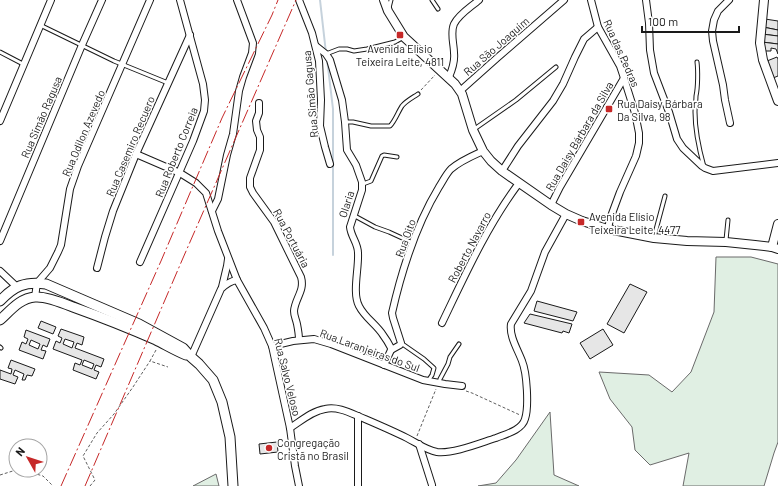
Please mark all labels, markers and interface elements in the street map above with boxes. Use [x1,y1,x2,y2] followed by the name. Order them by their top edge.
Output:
[642,8,739,34] scale bar
[461,14,531,78] street label: Rua São Joaquim
[648,14,678,28] text: 100 m
[601,17,643,89] street label: Rua das Pedras
[395,30,405,40] marker: Avenida Elísio Teixeira Leite, 4811
[356,42,444,68] place label: Avenida Elísio Teixeira Leite, 4811
[300,50,320,138] street label: Rua Simão Gagusa
[18,74,64,160] street label: Rua Simão Ragusa
[542,79,616,193] street label: Rua Daisy Bárbara da Silva
[59,88,107,178] street label: Rua Odilon Azevedo
[103,94,157,198] street label: Rua Casemiro Recuero
[617,97,703,123] place label: Rua Daisy Bárbara Da Silva, 98
[604,104,614,114] marker: Rua Daisy Bárbara Da Silva, 98
[152,105,200,199] street label: Rua Roberto Correia
[336,189,356,219] street label: Olaria
[271,206,313,270] street label: Rua Portuária
[445,209,493,285] street label: Roberto Navarro
[589,210,680,236] place label: Avenida Elísio Teixeira Leite, 4477
[392,217,418,259] street label: Rua Oito
[576,217,586,227] marker: Avenida Elísio Teixeira Leite, 4477
[318,326,422,374] street label: Rua Laranjeiras do Sul
[272,337,304,417] street label: Rua Salvo Veloso
[277,436,349,462] place label: Congregação Cristã no Brasil
[8,438,48,478] north arrow
[264,443,274,453] marker: Congregação Cristã no Brasil
[12,444,27,458] text: N

